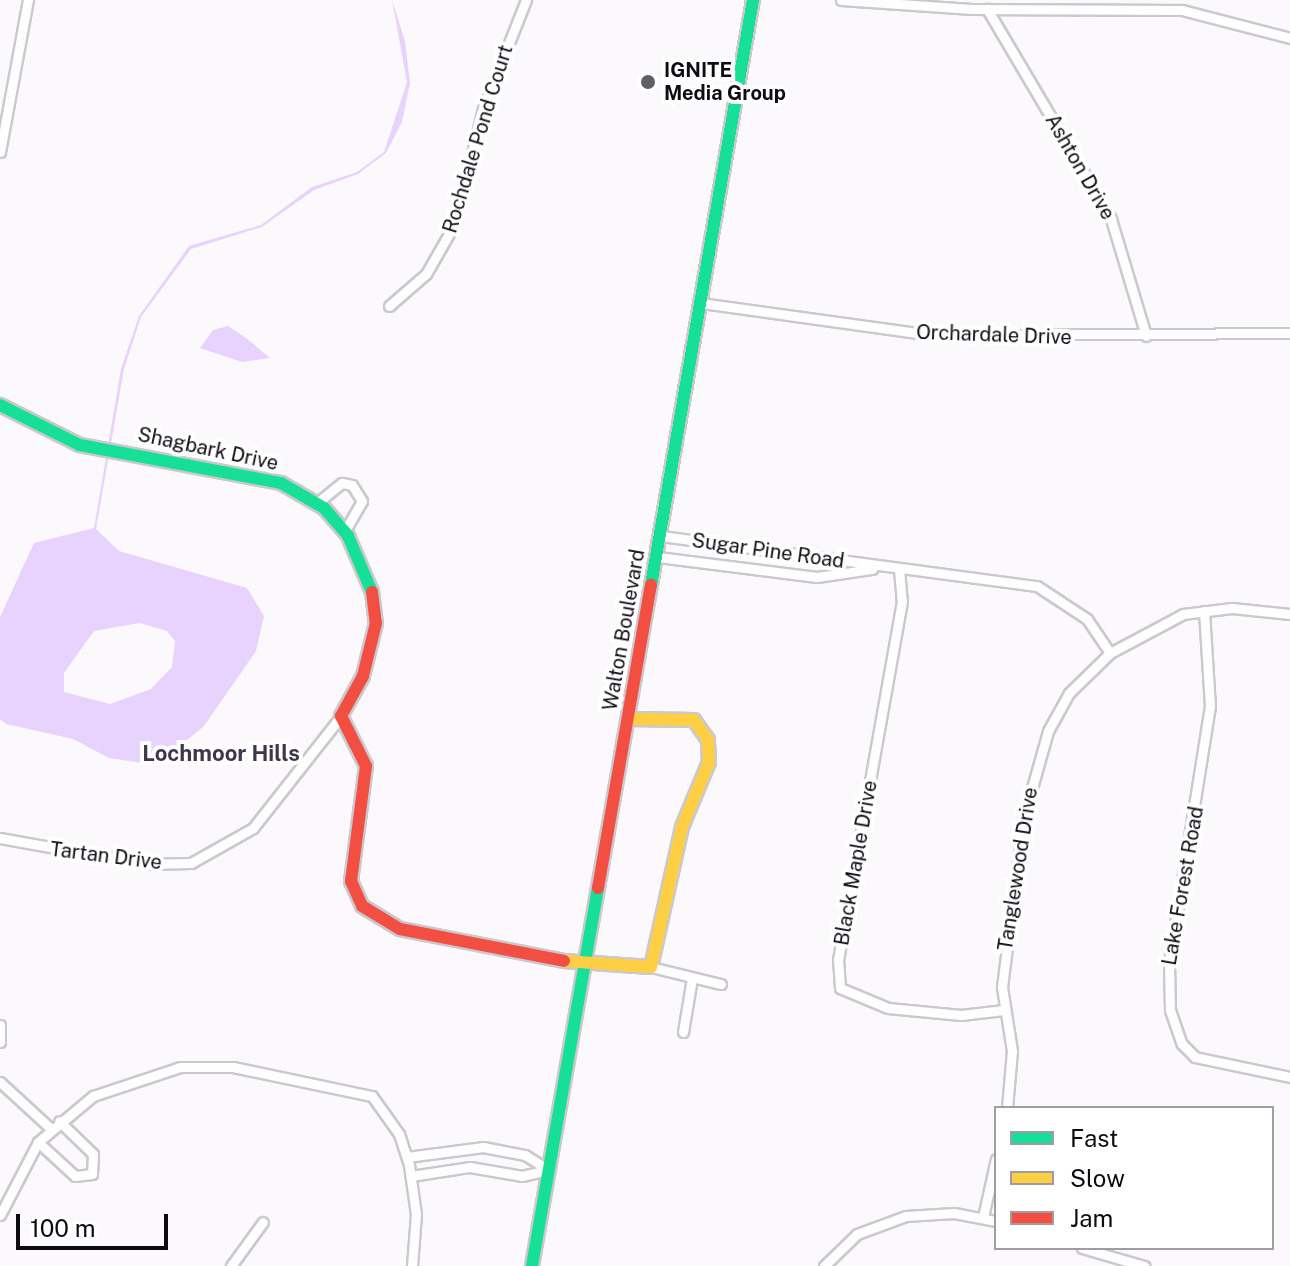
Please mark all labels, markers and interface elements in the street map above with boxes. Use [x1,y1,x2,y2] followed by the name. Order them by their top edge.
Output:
[438,42,518,236] street label: Rochdale Pond Court
[664,58,786,105] place label: IGNITE Media Group
[639,73,657,91] marker: IGNITE Media Group
[1040,110,1120,224] street label: Ashton Drive
[916,320,1072,350] street label: Orchardale Drive
[136,422,280,476] street label: Shagbark Drive
[690,528,846,574] street label: Sugar Pine Road
[598,547,650,713] street label: Walton Boulevard
[142,741,300,767] district label: Lochmoor Hills
[830,778,882,948] street label: Black Maple Drive
[993,786,1043,952] street label: Tanglewood Drive
[1157,805,1209,967] street label: Lake Forest Road
[49,837,163,875] street label: Tartan Drive
[994,1106,1274,1250] legend
[1070,1124,1118,1152] text: Fast
[1070,1164,1125,1192] text: Slow
[20,1198,172,1248] scale bar
[1070,1204,1113,1232] text: Jam
[30,1214,96,1242] text: 100 m

